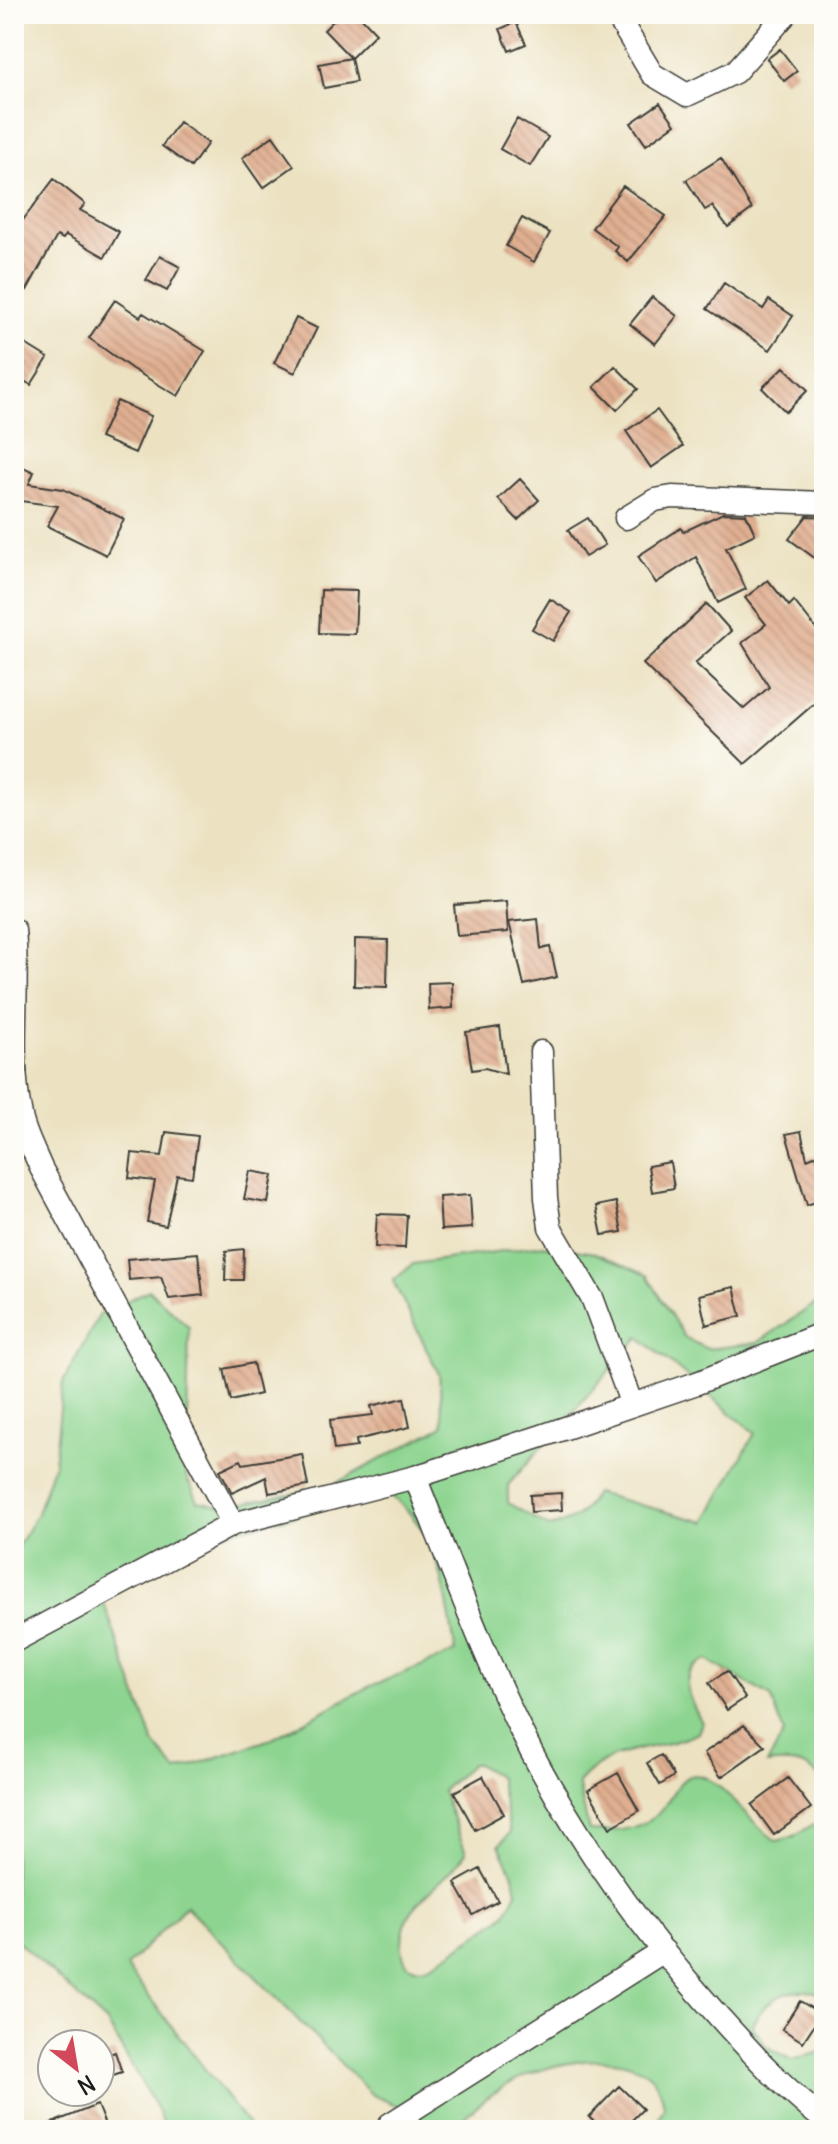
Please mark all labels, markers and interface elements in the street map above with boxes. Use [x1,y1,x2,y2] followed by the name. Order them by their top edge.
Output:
[36,2028,116,2108] north arrow
[73,2069,100,2101] text: N

